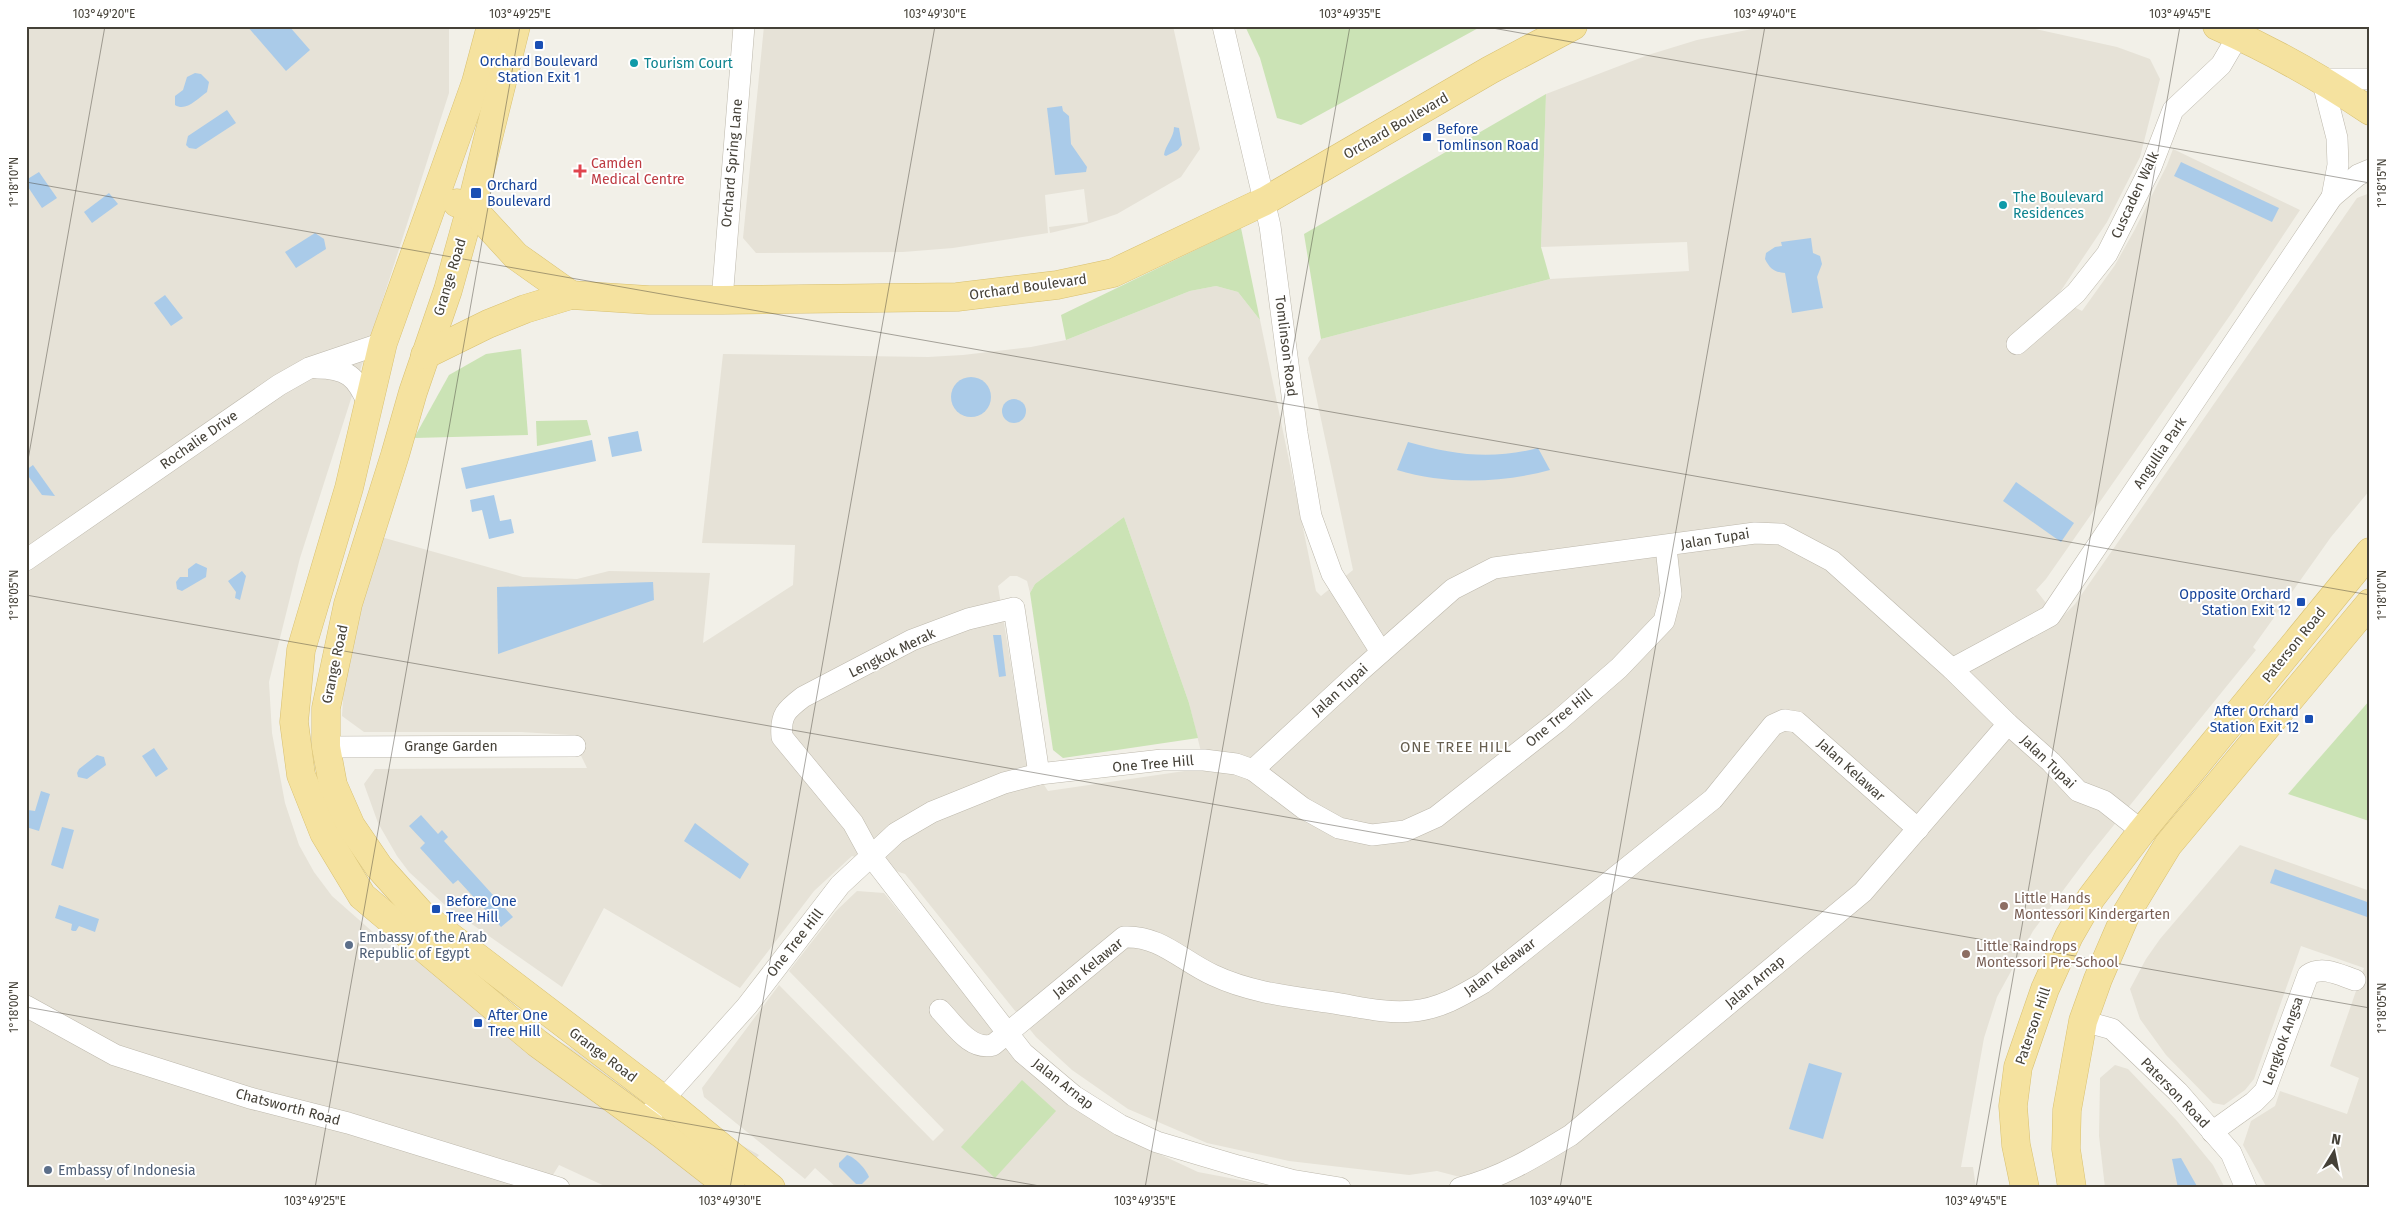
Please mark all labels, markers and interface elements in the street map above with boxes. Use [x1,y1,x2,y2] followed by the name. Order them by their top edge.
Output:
[73,7,135,21] text: 103°49'20"E
[489,7,551,21] text: 103°49'25"E
[904,7,966,21] text: 103°49'30"E
[1319,7,1381,21] text: 103°49'35"E
[1734,7,1796,21] text: 103°49'40"E
[2149,7,2211,21] text: 103°49'45"E
[533,39,545,51] marker: Orchard Boulevard Station Exit 1
[480,53,598,86] place label: Orchard Boulevard Station Exit 1
[644,55,734,72] place label: Tourism Court
[628,57,640,69] marker: Tourism Court
[1341,89,1451,163] street label: Orchard Boulevard
[718,98,746,228] street label: Orchard Spring Lane
[1437,121,1539,154] place label: Before Tomlinson Road
[1421,131,1433,143] marker: Before Tomlinson Road
[2107,148,2163,241] street label: Cuscaden Walk
[591,155,685,188] place label: Camden Medical Centre
[7,157,21,207] text: 1°18'10"N
[2375,158,2389,208] text: 1°18'15"N
[573,164,587,178] marker: Camden Medical Centre
[487,177,551,210] place label: Orchard Boulevard
[469,186,483,200] marker: Orchard Boulevard
[2013,189,2104,222] place label: The Boulevard Residences
[1997,199,2009,211] marker: The Boulevard Residences
[430,236,470,318] street label: Grange Road
[968,270,1088,304] street label: Orchard Boulevard
[1271,294,1301,398] street label: Tomlinson Road
[157,407,241,473] street label: Rochalie Drive
[2130,413,2191,492] street label: Angullia Park
[1679,525,1751,553] street label: Jalan Tupai
[7,570,21,620] text: 1°18'05"N
[2375,570,2389,620] text: 1°18'10"N
[2179,586,2291,619] place label: Opposite Orchard Station Exit 12
[2295,596,2307,608] marker: Opposite Orchard Station Exit 12
[2259,604,2329,686] street label: Paterson Road
[318,623,352,705] street label: Grange Road
[846,624,939,681] street label: Lengkok Merak
[1308,660,1372,720] street label: Jalan Tupai
[1522,685,1596,751] street label: One Tree Hill
[2210,703,2299,736] place label: After Orchard Station Exit 12
[2303,713,2315,725] marker: After Orchard Station Exit 12
[2017,732,2079,792] street label: Jalan Tupai
[1814,735,1889,805] street label: Jalan Kelawar
[404,738,498,755] street label: Grange Garden
[1400,738,1512,756] district label: ONE TREE HILL
[1112,752,1194,776] street label: One Tree Hill
[2014,890,2170,923] place label: Little Hands Montessori Kindergarten
[446,893,517,926] place label: Before One Tree Hill
[1998,900,2010,912] marker: Little Hands Montessori Kindergarten
[430,903,442,915] marker: Before One Tree Hill
[763,906,827,980] street label: One Tree Hill
[359,929,487,962] place label: Embassy of the Arab Republic of Egypt
[1049,934,1127,1001] street label: Jalan Kelawar
[1461,934,1540,1000] street label: Jalan Kelawar
[1976,938,2118,971] place label: Little Raindrops Montessori Pre-School
[343,939,355,951] marker: Embassy of the Arab Republic of Egypt
[1960,948,1972,960] marker: Little Raindrops Montessori Pre-School
[1722,952,1788,1012] street label: Jalan Arnap
[7,981,21,1033] text: 1°18'00"N
[2375,983,2389,1033] text: 1°18'05"N
[2012,985,2054,1067] street label: Paterson Hill
[2259,994,2307,1088] street label: Lengkok Angsa
[488,1007,548,1040] place label: After One Tree Hill
[472,1017,484,1029] marker: After One Tree Hill
[566,1024,640,1086] street label: Grange Road
[2137,1054,2213,1132] street label: Paterson Road
[1029,1055,1097,1113] street label: Jalan Arnap
[234,1085,342,1129] street label: Chatsworth Road
[2308,1126,2358,1176] north arrow
[2330,1131,2342,1149] text: N
[58,1162,196,1179] place label: Embassy of Indonesia
[42,1164,54,1176] marker: Embassy of Indonesia
[284,1194,346,1208] text: 103°49'25"E
[699,1194,761,1208] text: 103°49'30"E
[1114,1194,1176,1208] text: 103°49'35"E
[1530,1194,1592,1208] text: 103°49'40"E
[1945,1194,2007,1208] text: 103°49'45"E

